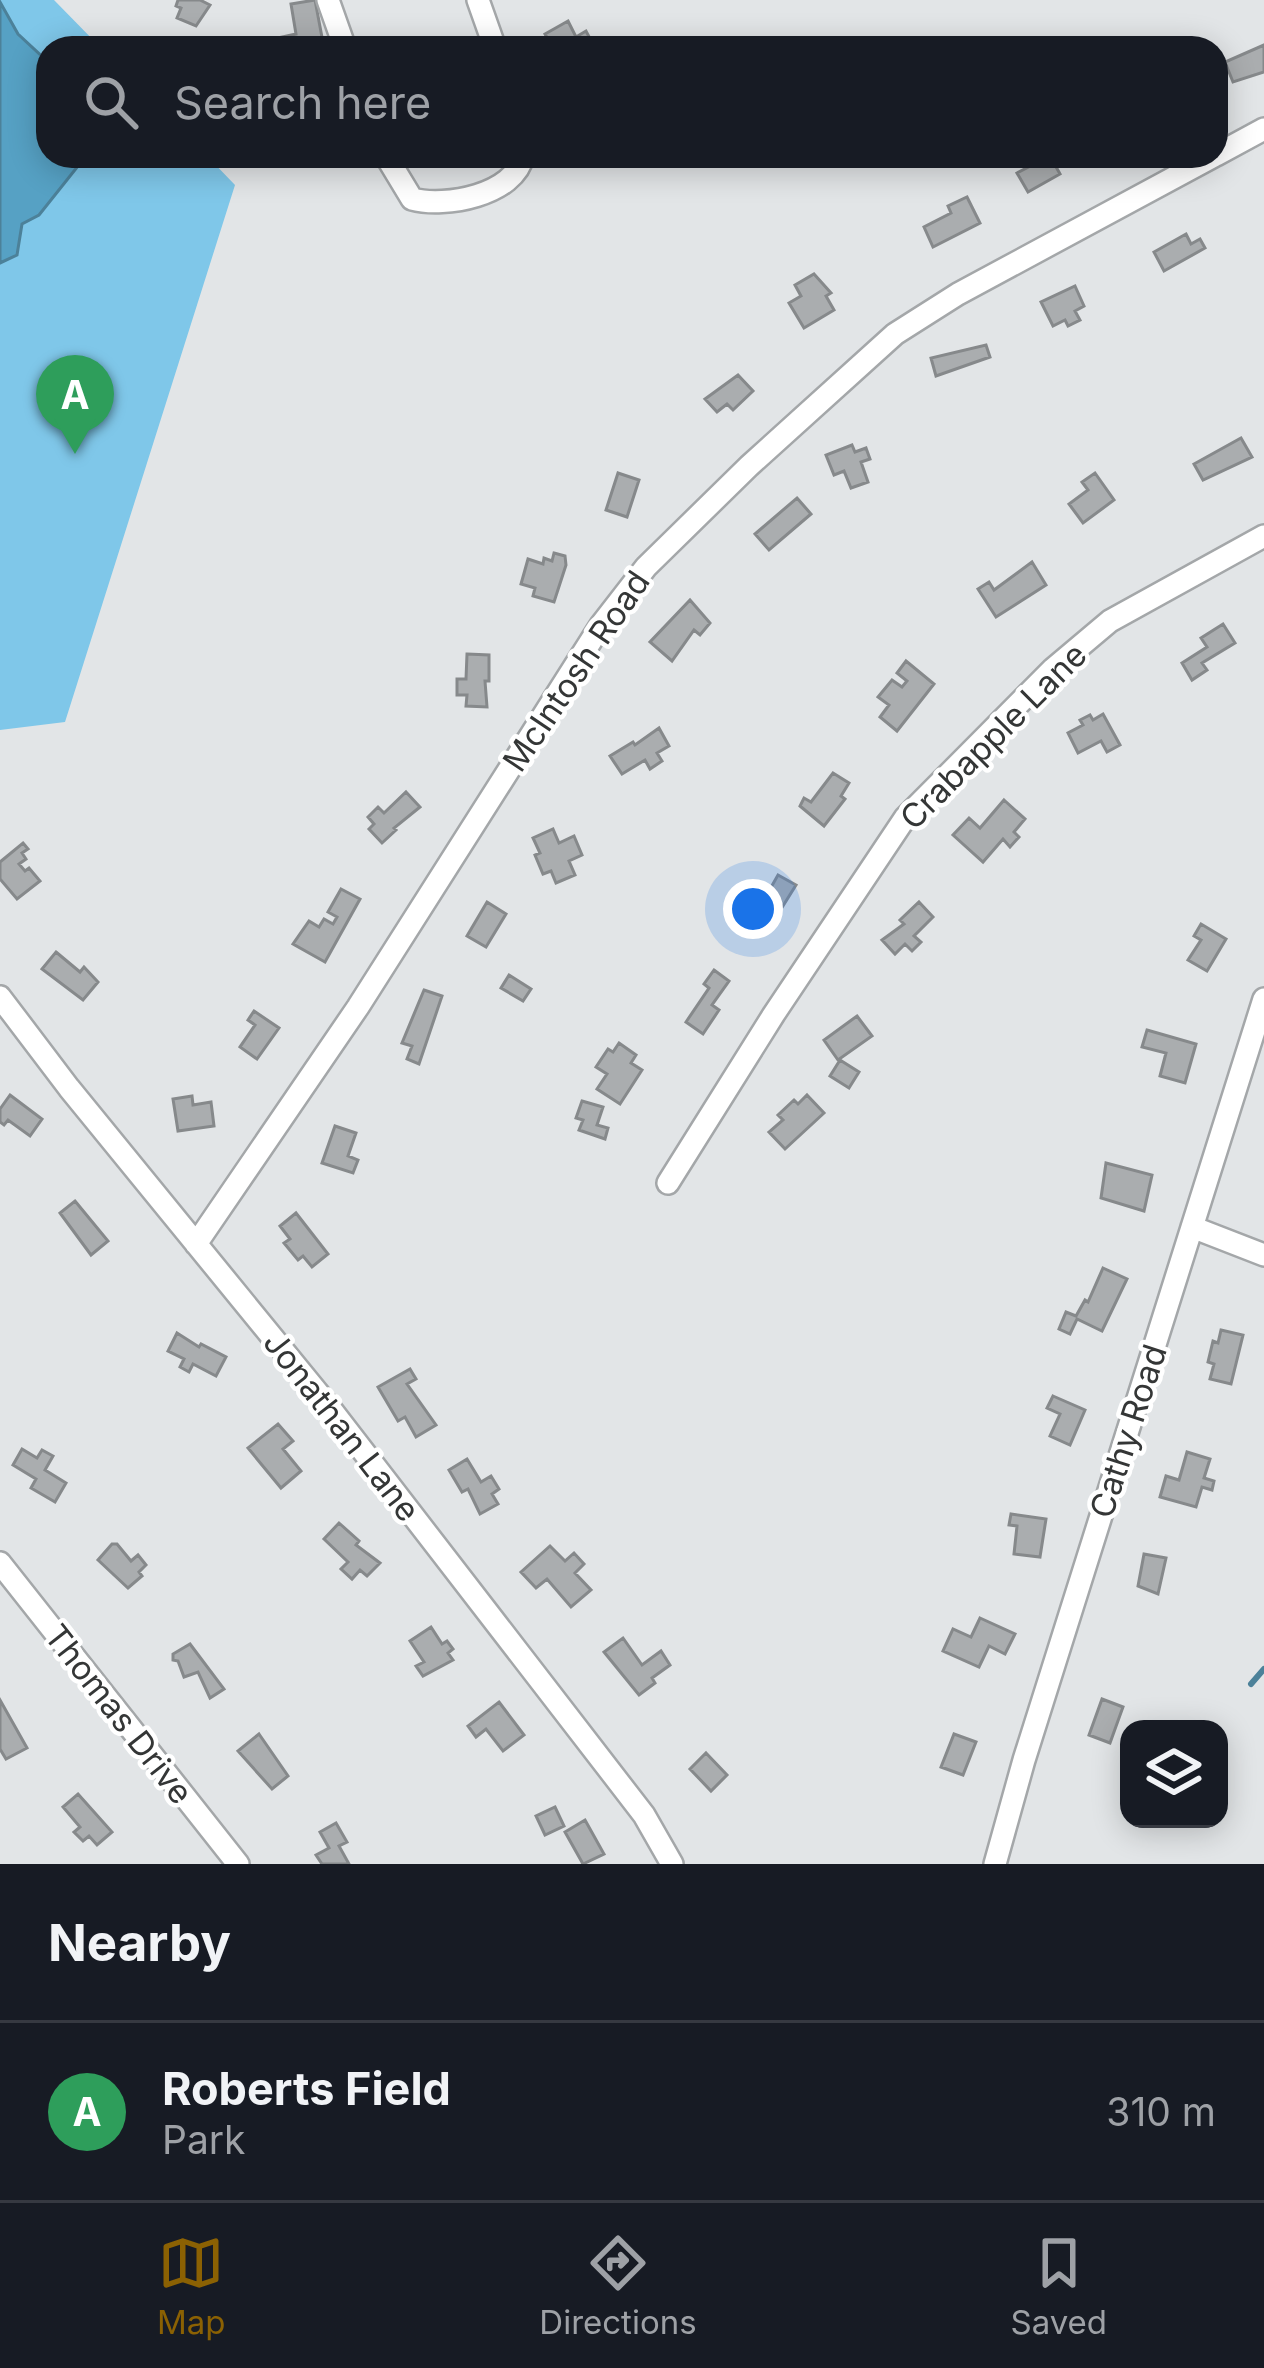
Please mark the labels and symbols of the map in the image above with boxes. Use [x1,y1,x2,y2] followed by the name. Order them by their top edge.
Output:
[36,355,114,454] pin: A
[494,563,658,779] street label: McIntosh Road
[892,635,1094,837] street label: Crabapple Lane
[723,879,783,939] your location
[255,1323,429,1529] street label: Jonathan Lane
[1081,1339,1175,1523] street label: Cathy Road
[37,1616,201,1812] street label: Thomas Drive

